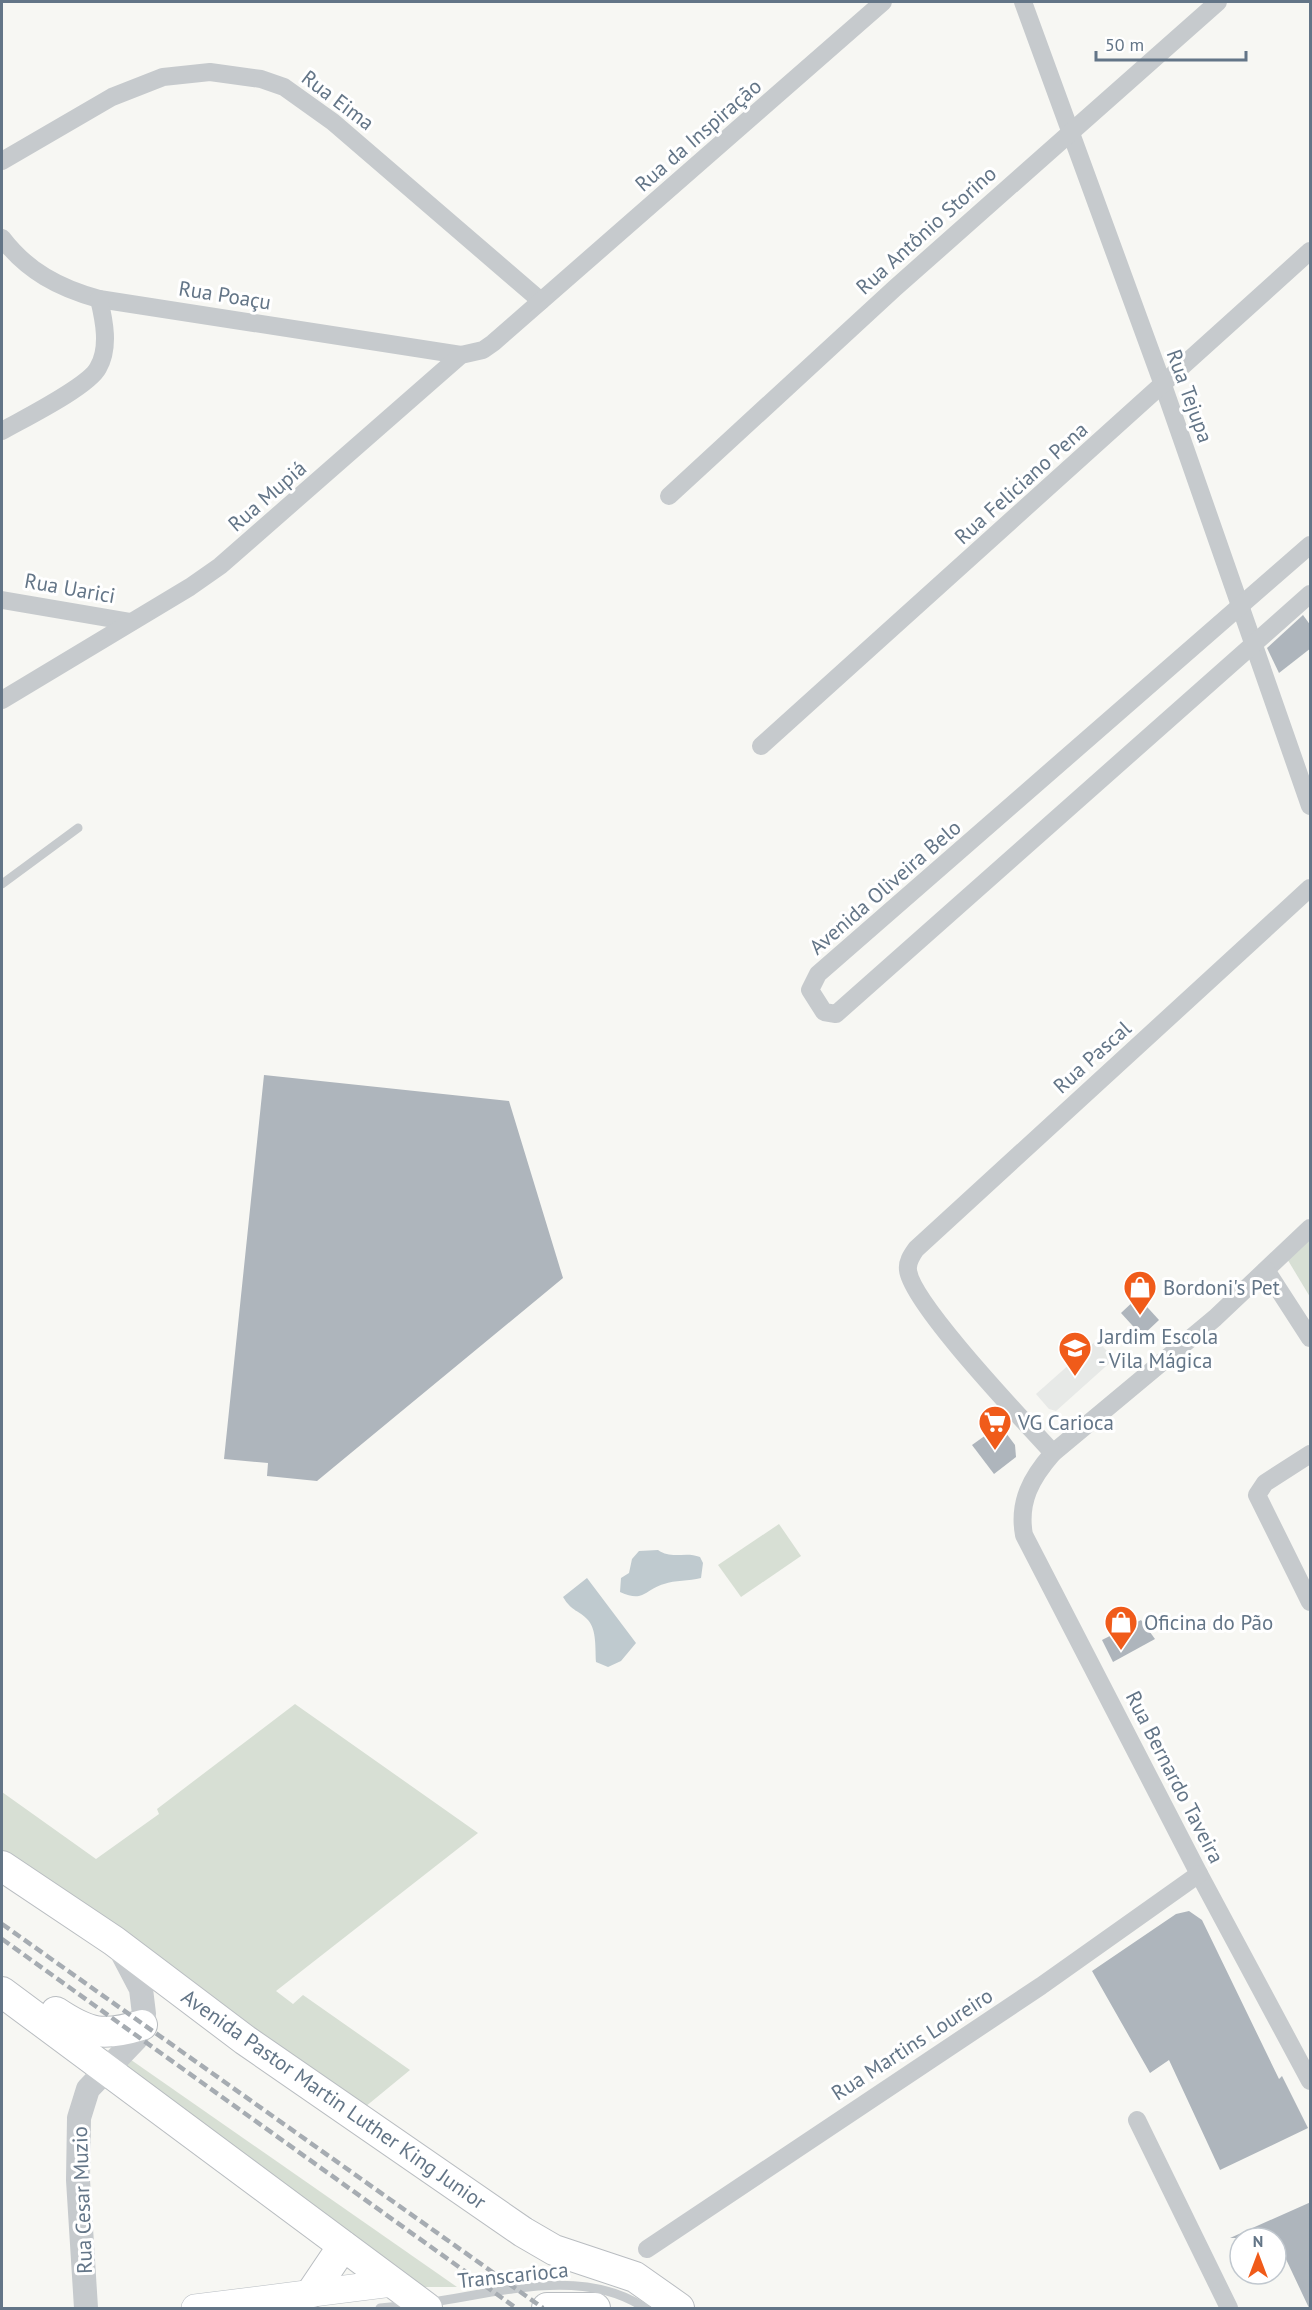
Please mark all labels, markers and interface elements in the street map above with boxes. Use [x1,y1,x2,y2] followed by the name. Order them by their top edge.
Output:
[1096,24,1246,62] scale bar
[1105,33,1144,56] text: 50 m
[296,64,380,136] street label: Rua Eima
[629,73,767,197] street label: Rua da Inspiração
[850,160,1002,300] street label: Rua Antônio Storino
[177,274,273,316] street label: Rua Poaçu
[1161,346,1219,446] street label: Rua Tejupa
[949,416,1093,550] street label: Rua Feliciano Pena
[222,455,312,537] street label: Rua Mupiá
[23,567,117,609] street label: Rua Uarici
[804,814,966,960] street label: Avenida Oliveira Belo
[1047,1015,1137,1099] street label: Rua Pascal
[1122,1269,1158,1316] shop icon: Bordoni's Pet
[1163,1274,1280,1301] place label: Bordoni's Pet
[1097,1323,1218,1374] place label: Jardim Escola - Vila Mágica
[1057,1330,1093,1377] school or university icon: Jardim Escola - Vila Mágica
[977,1404,1013,1451] supermarket icon: VG Carioca
[1017,1409,1114,1436] place label: VG Carioca
[1103,1604,1139,1651] shop icon: Oficina do Pão
[1144,1609,1273,1636] place label: Oficina do Pão
[1120,1686,1230,1868] street label: Rua Bernardo Taveira
[826,1982,998,2106] street label: Rua Martins Loureiro
[176,1983,492,2215] street label: Avenida Pastor Martin Luther King Junior
[66,2126,98,2274] street label: Rua Cesar Muzio
[1228,2226,1288,2286] north arrow
[1253,2231,1263,2251] text: N
[456,2256,570,2294] street label: Transcarioca

